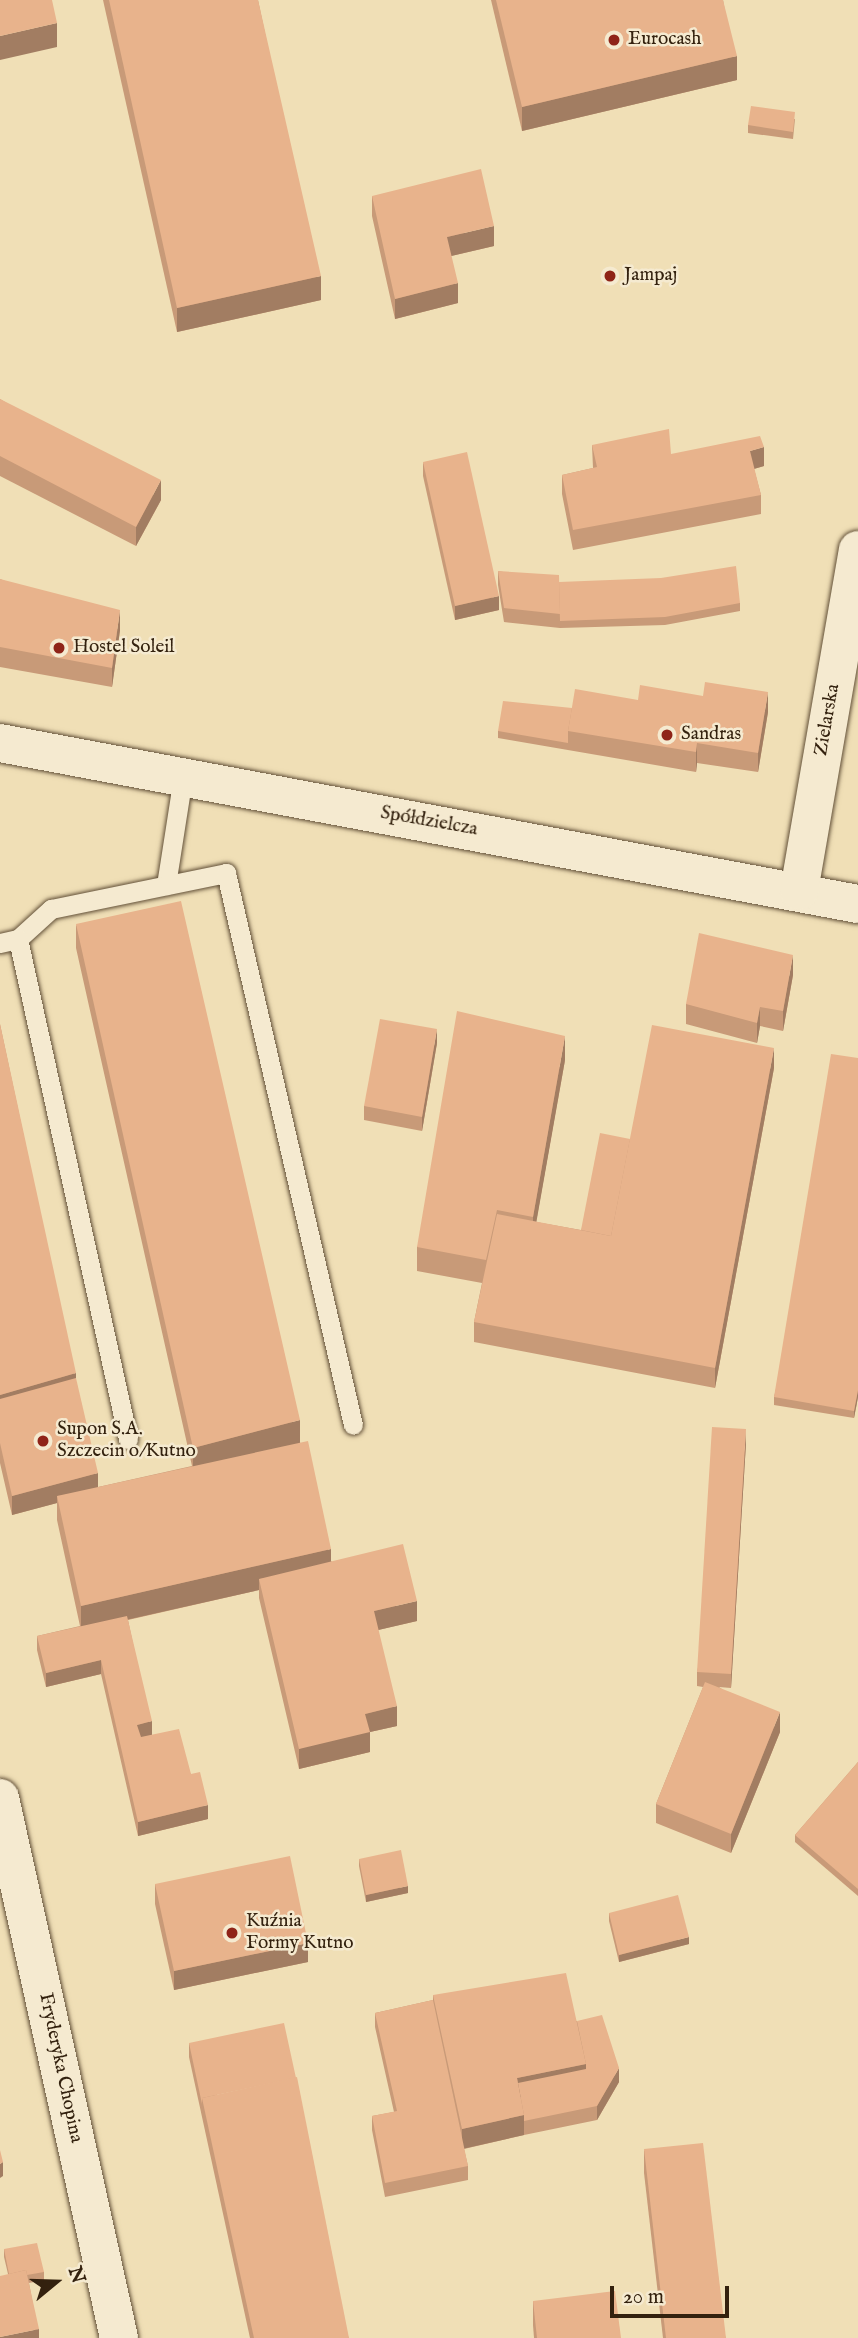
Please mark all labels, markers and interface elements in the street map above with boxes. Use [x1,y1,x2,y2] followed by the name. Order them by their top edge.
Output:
[628,29,701,51] place label: Eurocash
[606,32,622,48] marker: Eurocash
[624,265,677,287] place label: Jampaj
[602,268,618,284] marker: Jampaj
[73,637,175,659] place label: Hostel Soleil
[51,640,67,656] marker: Hostel Soleil
[810,682,846,758] street label: Zielarska
[681,724,741,746] place label: Sandras
[659,727,675,743] marker: Sandras
[379,802,479,842] street label: Spółdzielcza
[57,1419,196,1463] place label: Supon S.A. Szczecin o/Kutno
[35,1433,51,1449] marker: Supon S.A. Szczecin o/Kutno
[246,1911,353,1955] place label: Kuźnia Formy Kutno
[224,1925,240,1941] marker: Kuźnia Formy Kutno
[33,1991,87,2145] street label: Fryderyka Chopina
[21,2247,91,2317] north arrow
[62,2263,90,2287] text: N
[613,2272,732,2316] scale bar
[623,2284,664,2311] text: 20 m

